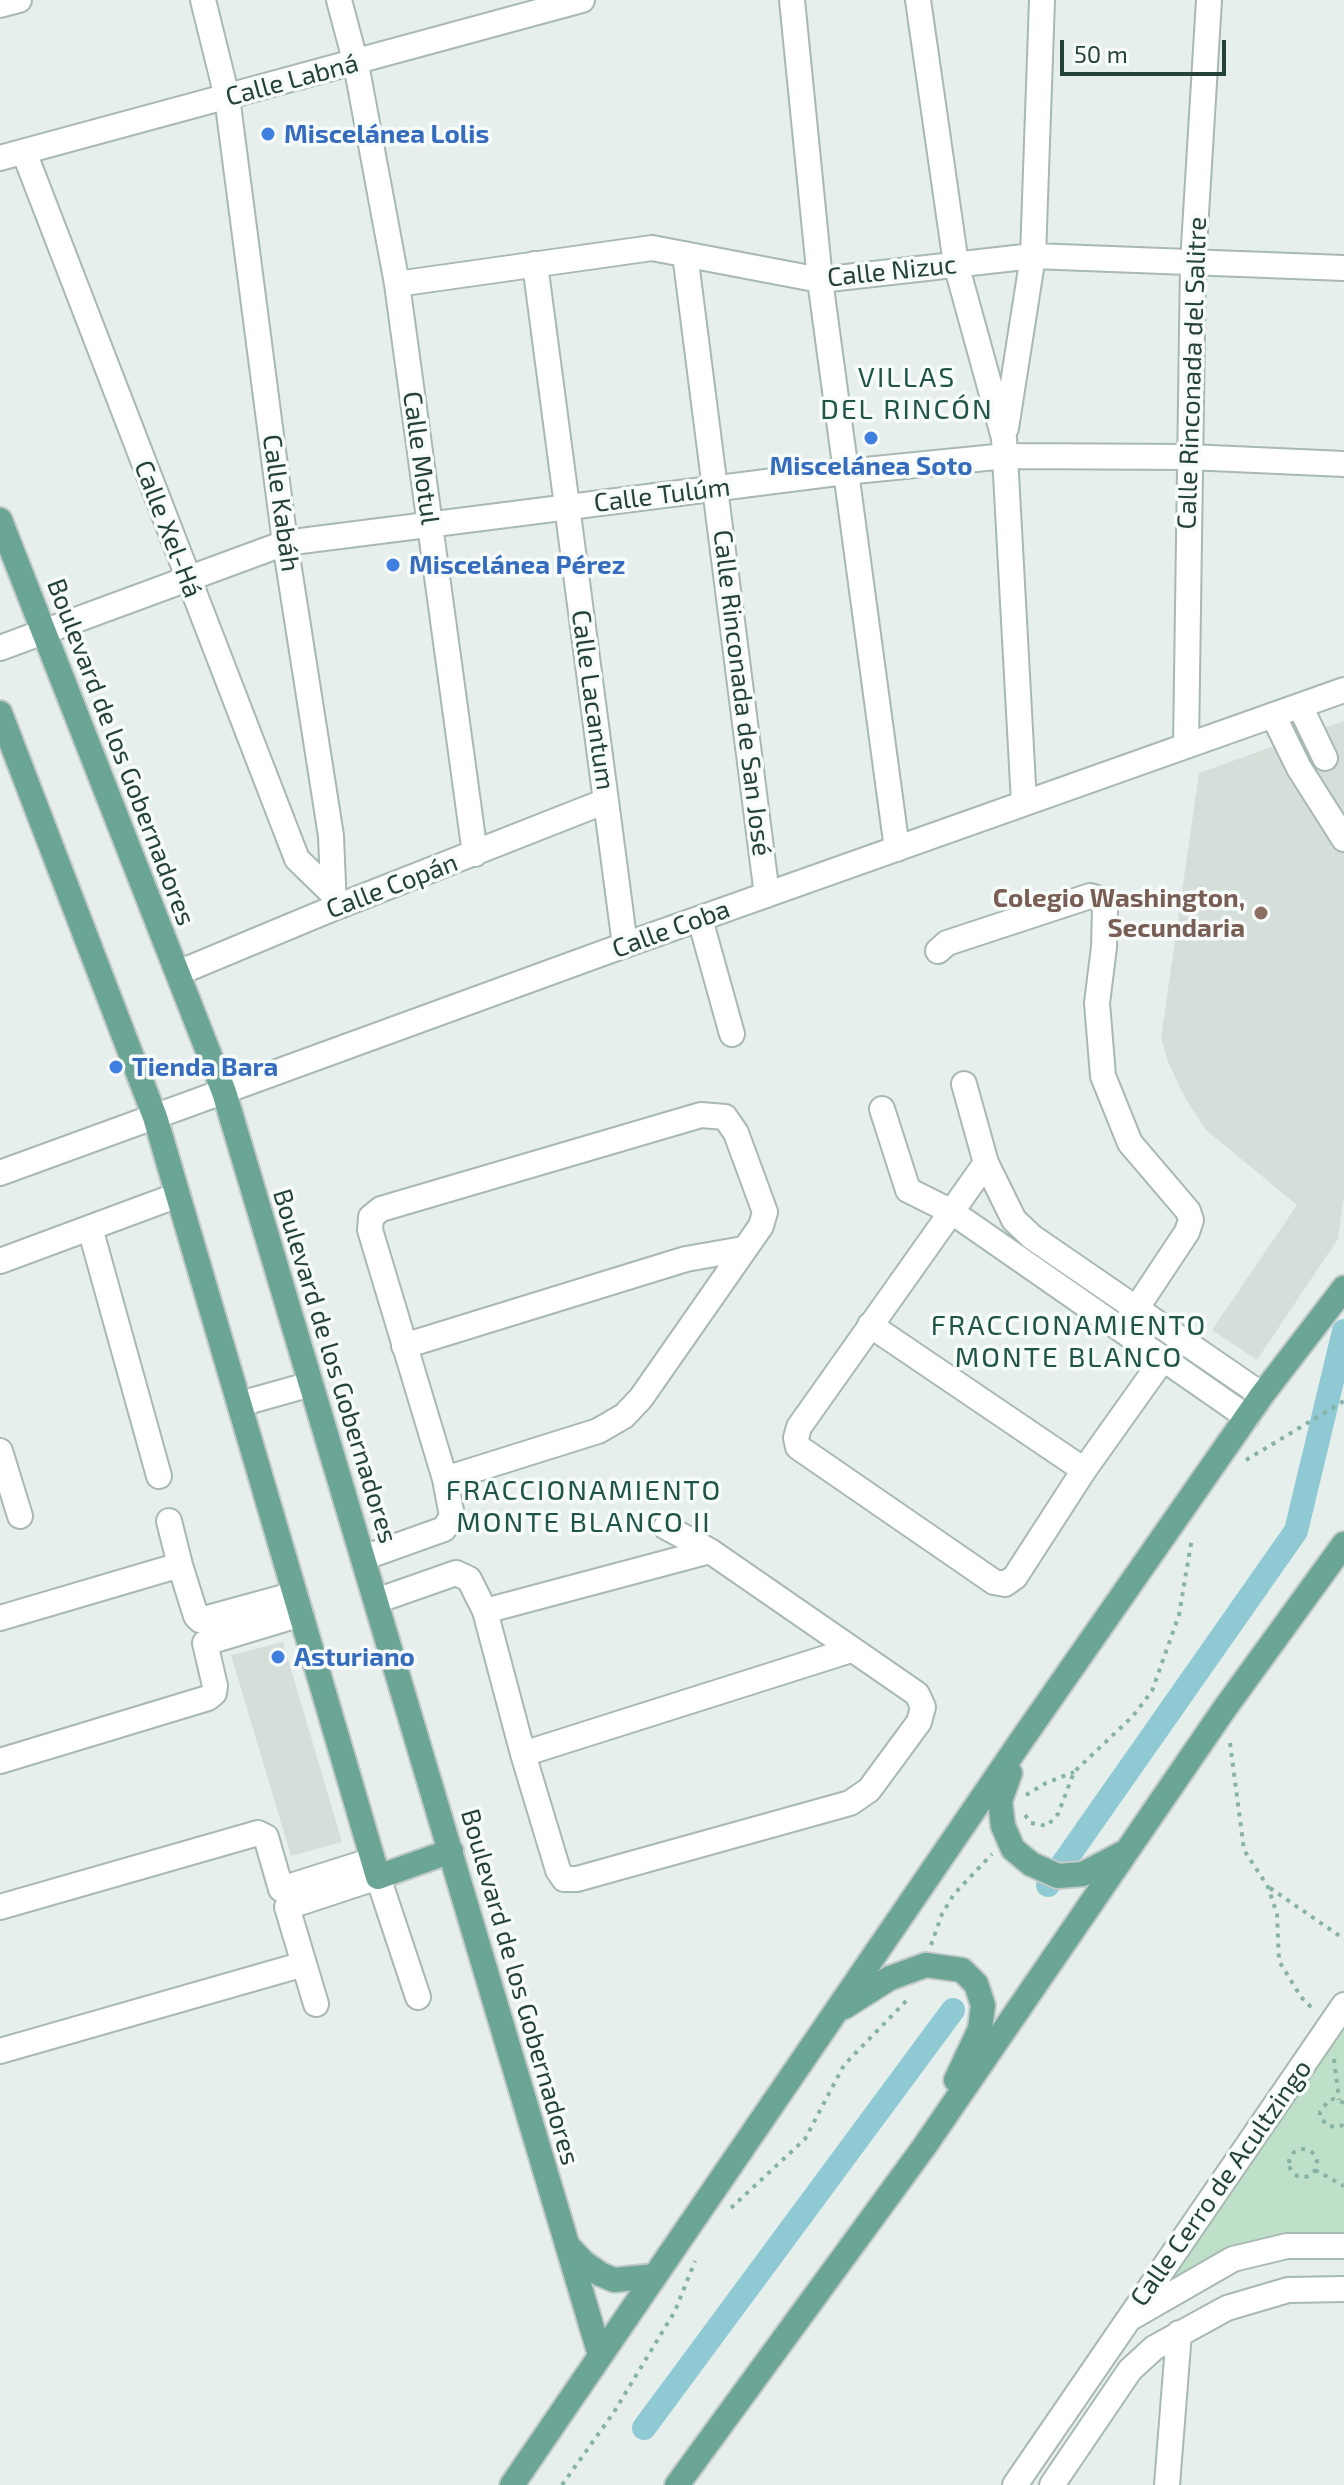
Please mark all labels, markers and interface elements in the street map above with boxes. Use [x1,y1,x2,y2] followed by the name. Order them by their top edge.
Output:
[1064,24,1230,74] scale bar
[1074,39,1128,68] text: 50 m
[222,47,362,113] street label: Calle Labná
[284,118,489,150] place label: Miscelánea Lolis
[259,125,277,143] marker: Miscelánea Lolis
[1171,216,1213,530] street label: Calle Rinconada del Salitre
[826,249,958,293] street label: Calle Nizuc
[820,361,994,427] district label: VILLAS DEL RINCÓN
[396,389,446,527] street label: Calle Motul
[862,429,880,447] marker: Miscelánea Soto
[256,432,306,574] street label: Calle Kabáh
[769,450,973,482] place label: Miscelánea Soto
[128,456,208,602] street label: Calle Xel-Há
[592,471,732,519] street label: Calle Tulúm
[706,528,778,858] street label: Calle Rinconada de San José
[409,549,625,581] place label: Miscelánea Pérez
[384,556,402,574] marker: Miscelánea Pérez
[40,574,202,930] street label: Boulevard de los Gobernadores
[565,608,621,792] street label: Calle Lacantum
[322,847,462,925] street label: Calle Copán
[993,882,1245,944] place label: Colegio Washington, Secundaria
[608,893,734,965] street label: Calle Coba
[1252,904,1270,922] marker: Colegio Washington, Secundaria
[132,1051,278,1083] place label: Tienda Bara
[107,1058,125,1076] marker: Tienda Bara
[266,1185,404,1547] street label: Boulevard de los Gobernadores
[931,1309,1207,1375] district label: FRACCIONAMIENTO MONTE BLANCO
[446,1474,722,1540] district label: FRACCIONAMIENTO MONTE BLANCO II
[294,1641,415,1673] place label: Asturiano
[269,1648,287,1666] marker: Asturiano
[454,1805,586,2169] street label: Boulevard de los Gobernadores
[1124,2054,1318,2312] street label: Calle Cerro de Acultzingo

